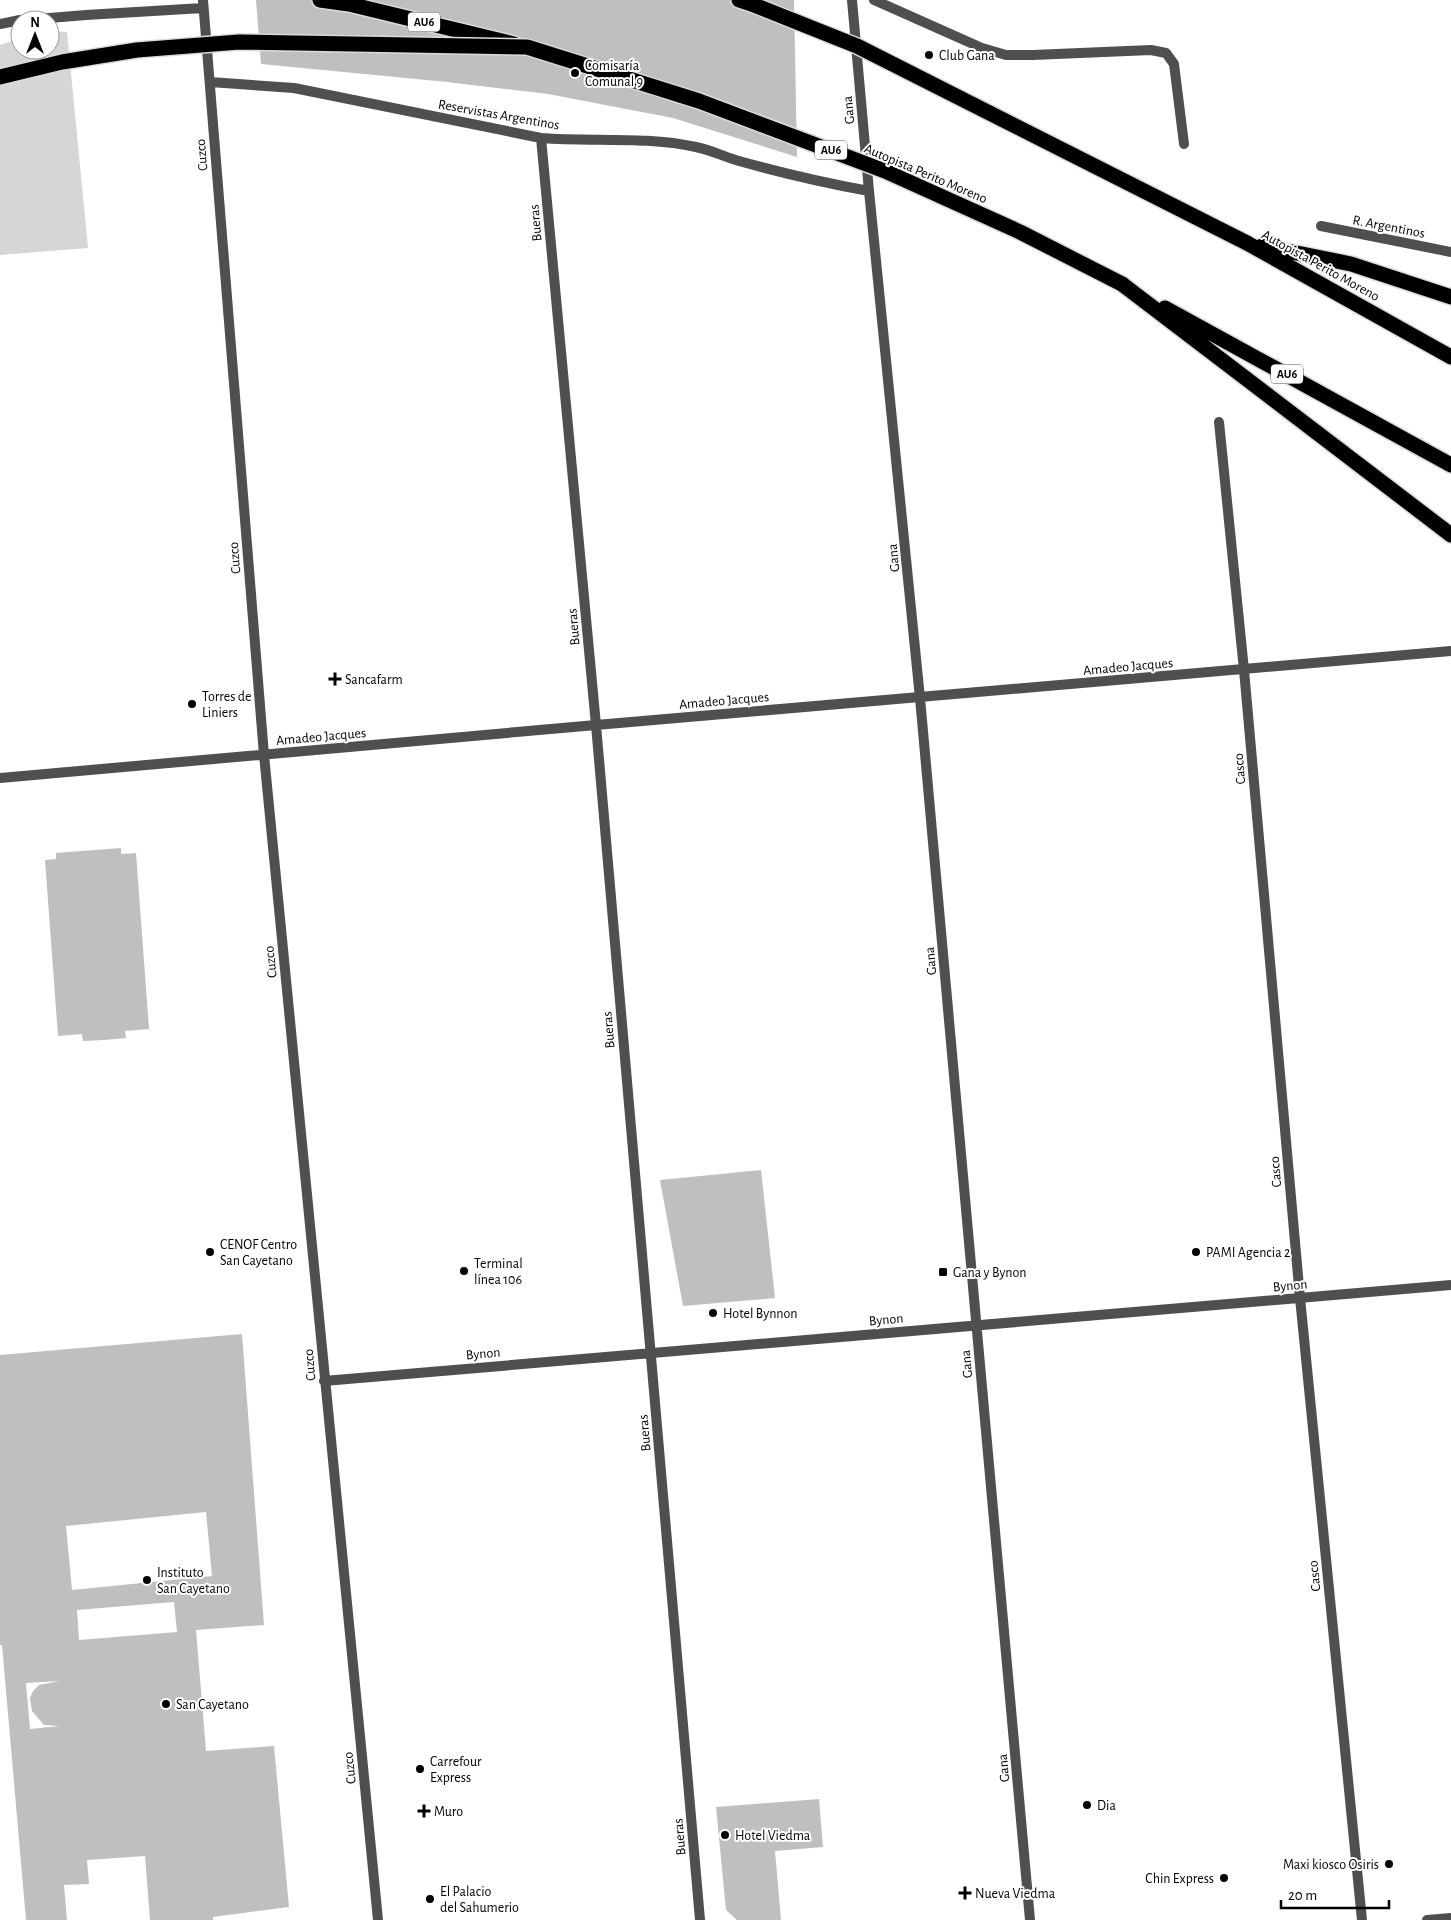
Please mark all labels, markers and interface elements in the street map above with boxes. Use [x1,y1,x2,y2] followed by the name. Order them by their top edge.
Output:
[10,10,60,60] north arrow
[408,13,440,32] road number: AU6
[30,16,40,30] text: N
[923,49,935,61] marker: Club Gana
[939,49,995,63] place label: Club Gana
[585,59,643,89] place label: Comisaría Comunal 9
[569,67,581,79] marker: Comisaría Comunal 9
[841,95,857,125] street label: Gana
[437,97,561,133] street label: Reservistas Argentinos
[194,138,210,172] street label: Cuzco
[815,140,847,160] road number: AU6
[862,142,989,206] street label: Autopista Perito Moreno
[527,204,545,242] street label: Bueras
[1351,213,1426,241] street label: R. Argentinos
[1259,228,1382,304] street label: Autopista Perito Moreno
[1271,364,1303,384] road number: AU6
[227,541,243,575] street label: Cuzco
[885,543,902,573] street label: Gana
[565,608,583,646] street label: Bueras
[1082,656,1174,678] street label: Amadeo Jacques
[329,673,341,685] marker: Sancafarm
[345,673,403,687] place label: Sancafarm
[202,690,251,720] place label: Torres de Liniers
[678,690,770,712] street label: Amadeo Jacques
[186,698,198,710] marker: Torres de Liniers
[275,726,367,748] street label: Amadeo Jacques
[1232,753,1248,785] street label: Casco
[262,945,280,979] street label: Cuzco
[923,946,939,976] street label: Gana
[600,1011,618,1049] street label: Bueras
[1268,1156,1284,1188] street label: Casco
[220,1238,297,1268] place label: CENOF Centro San Cayetano
[204,1246,216,1258] marker: CENOF Centro San Cayetano
[1190,1246,1202,1258] marker: PAMI Agencia 2
[1206,1246,1290,1260] place label: PAMI Agencia 2
[474,1257,523,1287] place label: Terminal línea 106
[458,1265,470,1277] marker: Terminal línea 106
[937,1266,949,1278] marker: Gana y Bynon
[953,1266,1027,1280] place label: Gana y Bynon
[1272,1278,1308,1294] street label: Bynon
[707,1307,719,1319] marker: Hotel Bynnon
[723,1307,797,1321] place label: Hotel Bynnon
[868,1312,904,1328] street label: Bynon
[465,1346,501,1362] street label: Bynon
[302,1348,318,1382] street label: Cuzco
[959,1349,975,1379] street label: Gana
[636,1414,654,1452] street label: Bueras
[1306,1560,1324,1592] street label: Casco
[157,1566,230,1596] place label: Instituto San Cayetano
[141,1574,153,1586] marker: Instituto San Cayetano
[160,1698,172,1710] marker: San Cayetano
[176,1698,249,1712] place label: San Cayetano
[341,1751,359,1785] street label: Cuzco
[996,1753,1012,1783] street label: Gana
[430,1755,482,1785] place label: Carrefour Express
[414,1763,426,1775] marker: Carrefour Express
[1081,1799,1093,1811] marker: Dia
[1097,1799,1116,1813] place label: Dia
[418,1805,430,1817] marker: Muro
[434,1805,463,1819] place label: Muro
[671,1818,689,1856] street label: Bueras
[719,1829,731,1841] marker: Hotel Viedma
[735,1829,811,1843] place label: Hotel Viedma
[1283,1858,1379,1872] place label: Maxi kiosco Osiris
[1383,1858,1395,1870] marker: Maxi kiosco Osiris
[1145,1872,1214,1886] place label: Chin Express
[1218,1872,1230,1884] marker: Chin Express
[1281,1878,1388,1910] scale bar
[440,1885,519,1915] place label: El Palacio del Sahumerio
[959,1887,971,1899] marker: Nueva Viedma
[975,1887,1056,1901] place label: Nueva Viedma
[1288,1888,1317,1903] text: 20 m
[424,1893,436,1905] marker: El Palacio del Sahumerio

